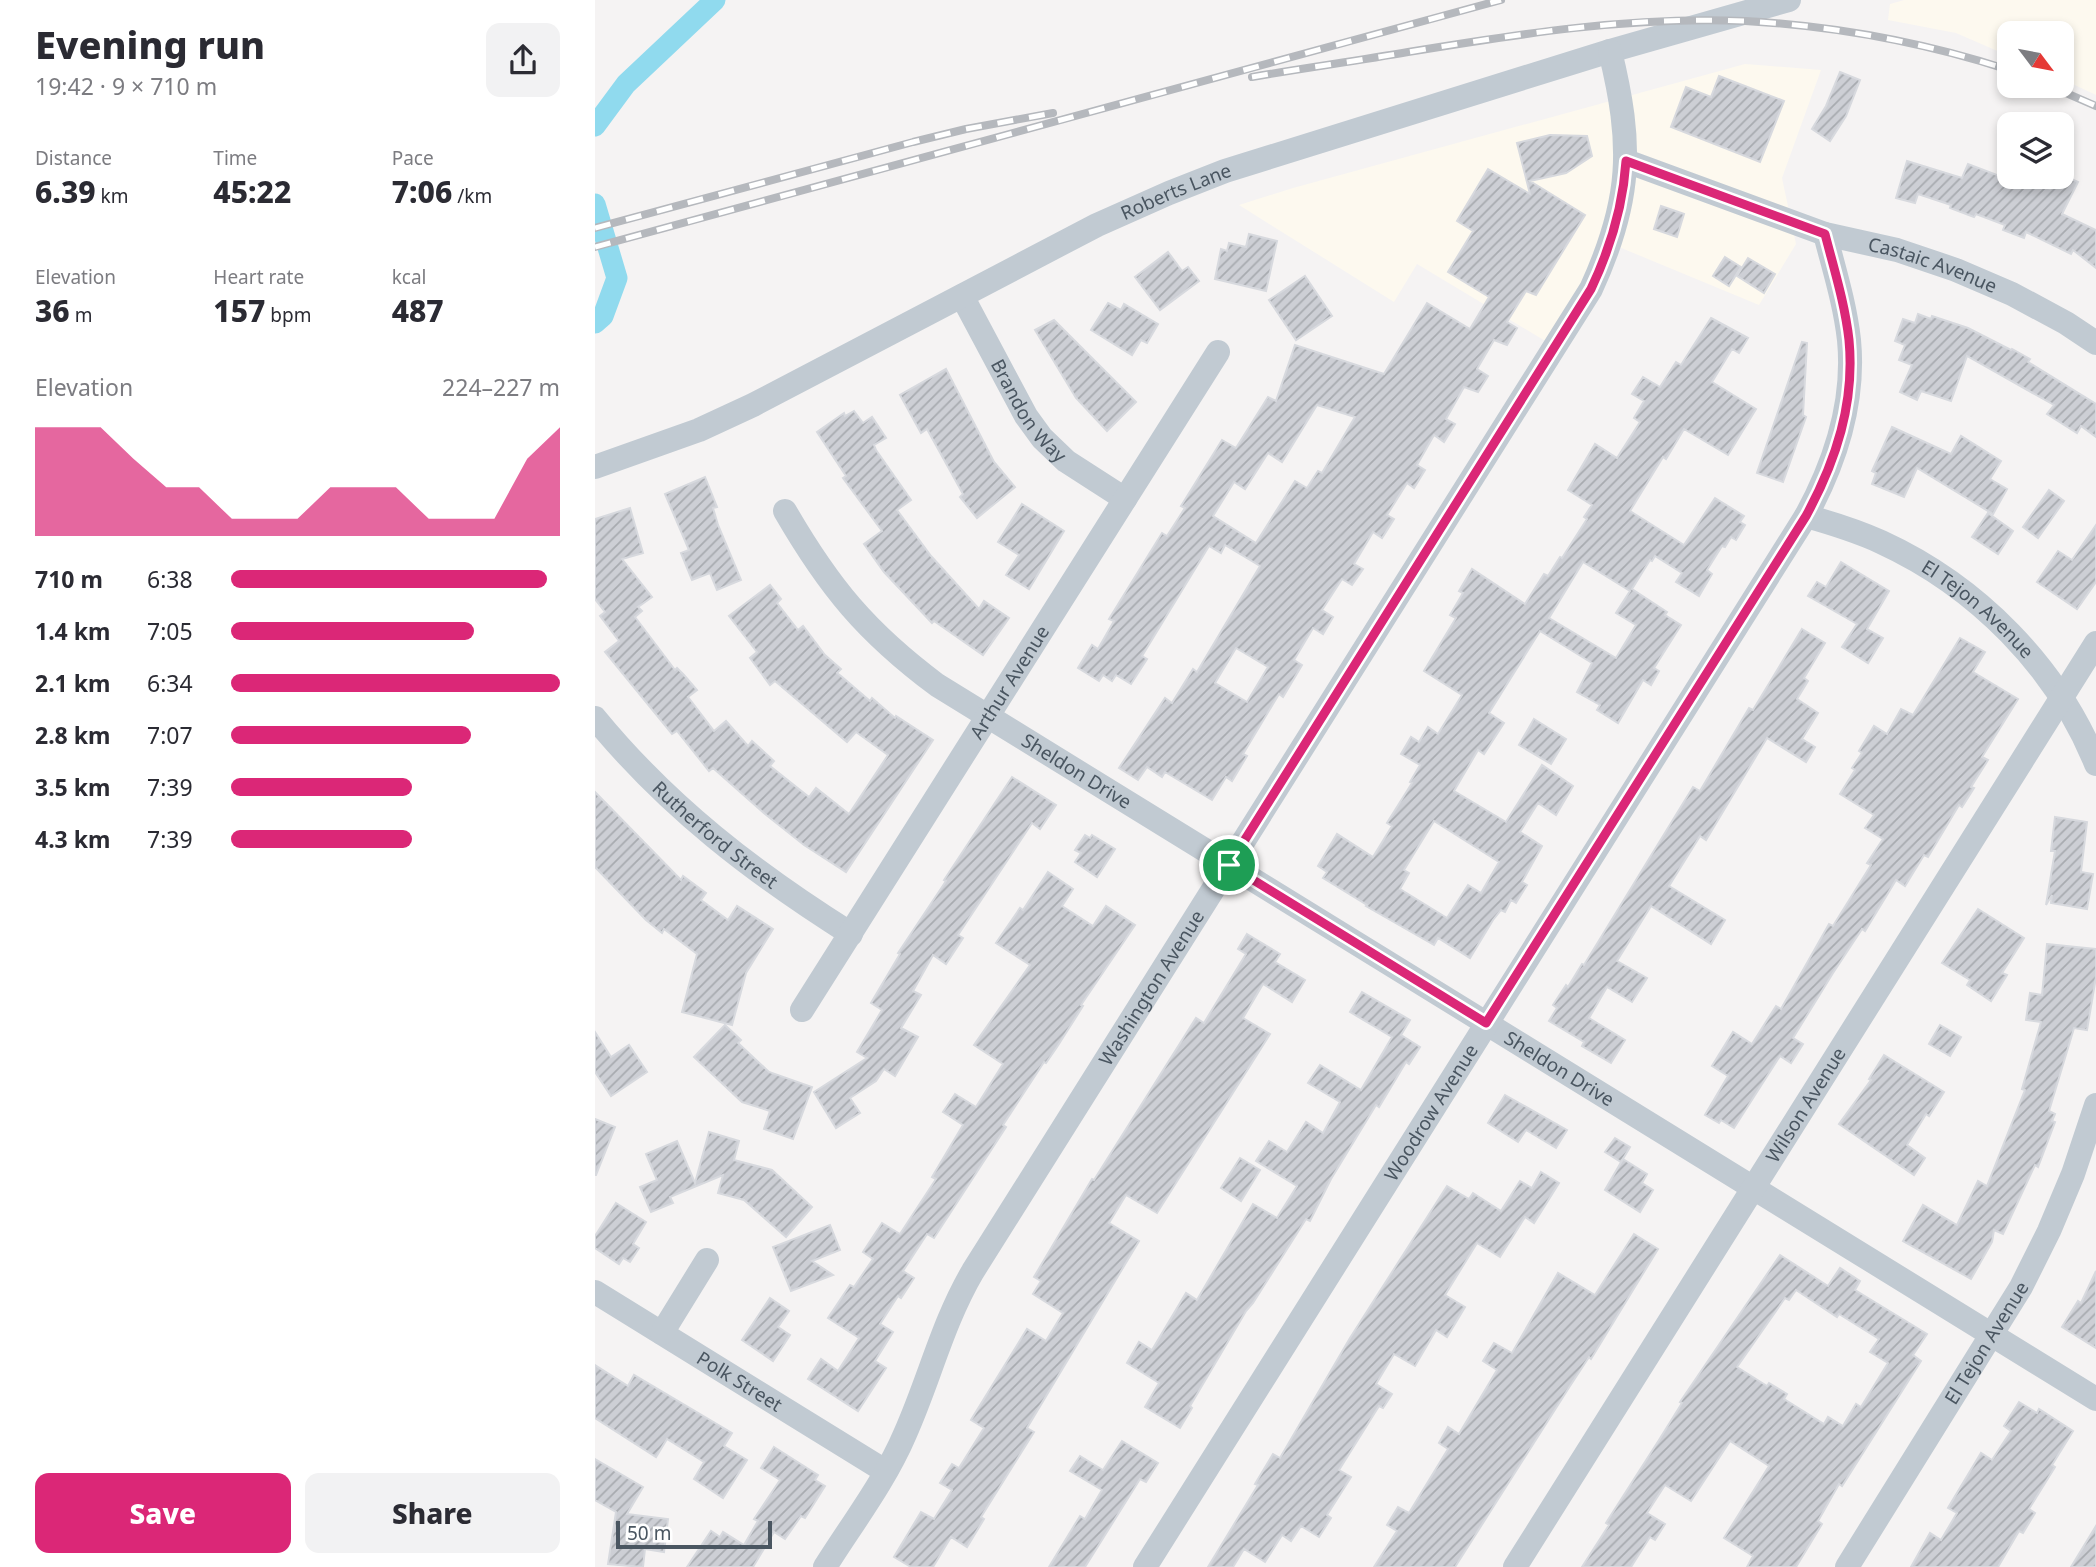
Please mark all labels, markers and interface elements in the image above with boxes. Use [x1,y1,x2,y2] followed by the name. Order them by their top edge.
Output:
[35,18,265,70] text: Evening run
[1997,21,2074,98] north arrow
[1997,21,2074,189] map controls
[486,23,560,97] button: share
[35,70,217,102] text: 19:42 · 9 × 710 m
[1997,112,2074,189] button: layers
[35,145,112,171] text: Distance
[213,145,257,171] text: Time
[392,145,434,171] text: Pace
[1116,157,1234,226] street label: Roberts Lane
[35,171,96,212] text: 6.39
[213,171,291,212] text: 45:22
[392,171,452,212] text: 7:06
[96,183,128,209] text: km
[452,183,492,209] text: /km
[1866,231,2001,299] street label: Castaic Avenue
[35,264,116,290] text: Elevation
[213,264,304,290] text: Heart rate
[392,264,426,290] text: kcal
[35,290,70,331] text: 36
[213,290,265,331] text: 157
[392,290,444,331] text: 487
[70,302,92,328] text: m
[265,302,311,328] text: bpm
[985,354,1073,468] street label: Brandon Way
[35,371,133,403] text: Elevation
[442,371,560,403] text: 224–227 m
[1917,554,2040,664] street label: El Tejon Avenue
[35,563,103,595] text: 710 m
[147,563,193,595] text: 6:38
[35,615,110,647] text: 1.4 km
[147,615,193,647] text: 7:05
[964,620,1055,744] street label: Arthur Avenue
[35,667,110,699] text: 2.1 km
[147,667,193,699] text: 6:34
[35,719,110,751] text: 2.8 km
[147,719,193,751] text: 7:07
[1017,727,1137,815] street label: Sheldon Drive
[35,771,110,803] text: 3.5 km
[147,771,193,803] text: 7:39
[647,775,783,894] street label: Rutherford Street
[35,823,110,855] text: 4.3 km
[147,823,193,855] text: 7:39
[1199,835,1259,895] pin
[1210,846,1248,884] icon: arrive
[1093,905,1210,1070] street label: Washington Avenue
[1500,1025,1619,1112] street label: Sheldon Drive
[1378,1039,1484,1186] street label: Woodrow Avenue
[1760,1042,1852,1167] street label: Wilson Avenue
[1938,1276,2034,1409] street label: El Tejon Avenue
[692,1345,787,1418] street label: Polk Street
[35,1473,291,1553] button: Save
[305,1473,560,1553] button: Share
[616,1518,772,1550] scale bar
[627,1520,671,1546] text: 50 m

